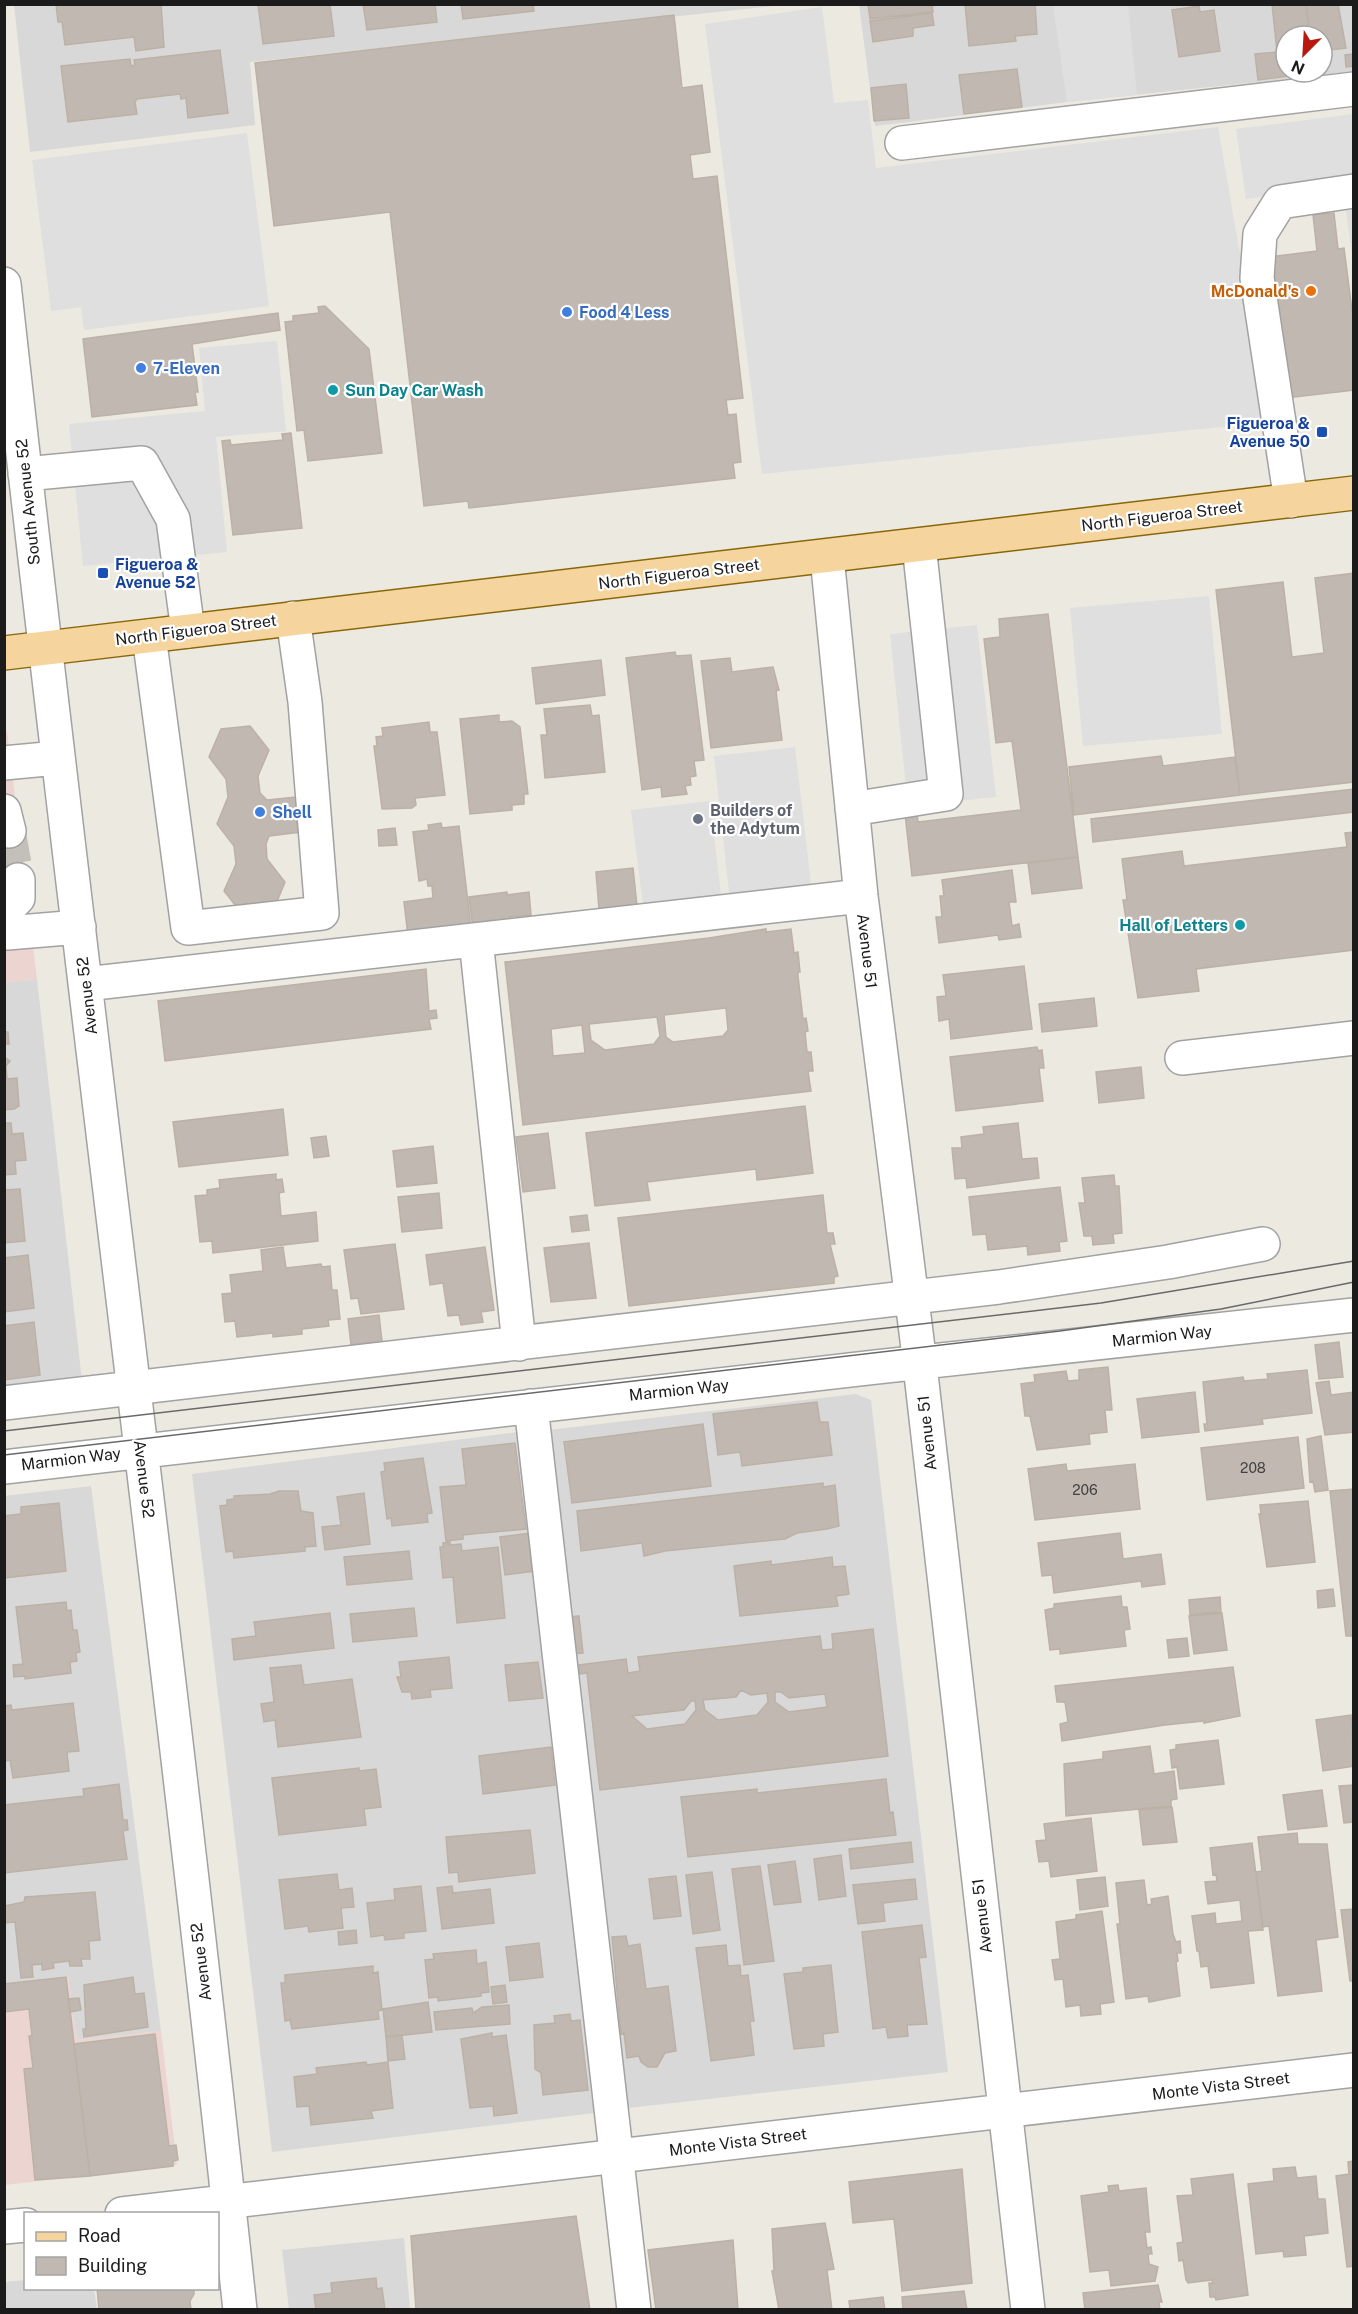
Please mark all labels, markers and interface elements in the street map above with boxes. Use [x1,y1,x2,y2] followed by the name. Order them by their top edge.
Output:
[1274,24,1334,84] north arrow
[1289,56,1308,78] text: N
[1211,282,1299,301] place label: McDonald's
[1304,284,1318,298] marker: McDonald's
[579,303,669,322] place label: Food 4 Less
[560,305,574,319] marker: Food 4 Less
[153,359,220,378] place label: 7-Eleven
[134,361,148,375] marker: 7-Eleven
[345,381,483,400] place label: Sun Day Car Wash
[326,383,340,397] marker: Sun Day Car Wash
[1226,414,1310,451] place label: Figueroa & Avenue 50
[1315,425,1329,439] marker: Figueroa & Avenue 50
[12,438,44,566] street label: South Avenue 52
[1080,497,1244,535] street label: North Figueroa Street
[115,555,199,592] place label: Figueroa & Avenue 52
[597,555,761,593] street label: North Figueroa Street
[96,566,110,580] marker: Figueroa & Avenue 52
[114,611,278,649] street label: North Figueroa Street
[710,801,800,838] place label: Builders of the Adytum
[272,803,312,822] place label: Shell
[253,805,267,819] marker: Shell
[691,812,705,826] marker: Builders of the Adytum
[853,912,881,990] street label: Avenue 51
[1119,916,1228,935] place label: Hall of Letters
[1233,918,1247,932] marker: Hall of Letters
[73,956,101,1036] street label: Avenue 52
[1111,1321,1213,1351] street label: Marmion Way
[628,1375,730,1405] street label: Marmion Way
[914,1394,940,1472] street label: Avenue 51
[130,1439,158,1519] street label: Avenue 52
[20,1443,122,1475] street label: Marmion Way
[1240,1460,1266,1476] house number: 208
[1072,1482,1098,1498] house number: 206
[968,1877,996,1955] street label: Avenue 51
[187,1922,215,2002] street label: Avenue 52
[1151,2068,1291,2104] street label: Monte Vista Street
[668,2124,808,2160] street label: Monte Vista Street
[24,2212,219,2290] legend
[78,2225,121,2246] text: Road
[78,2255,147,2276] text: Building

